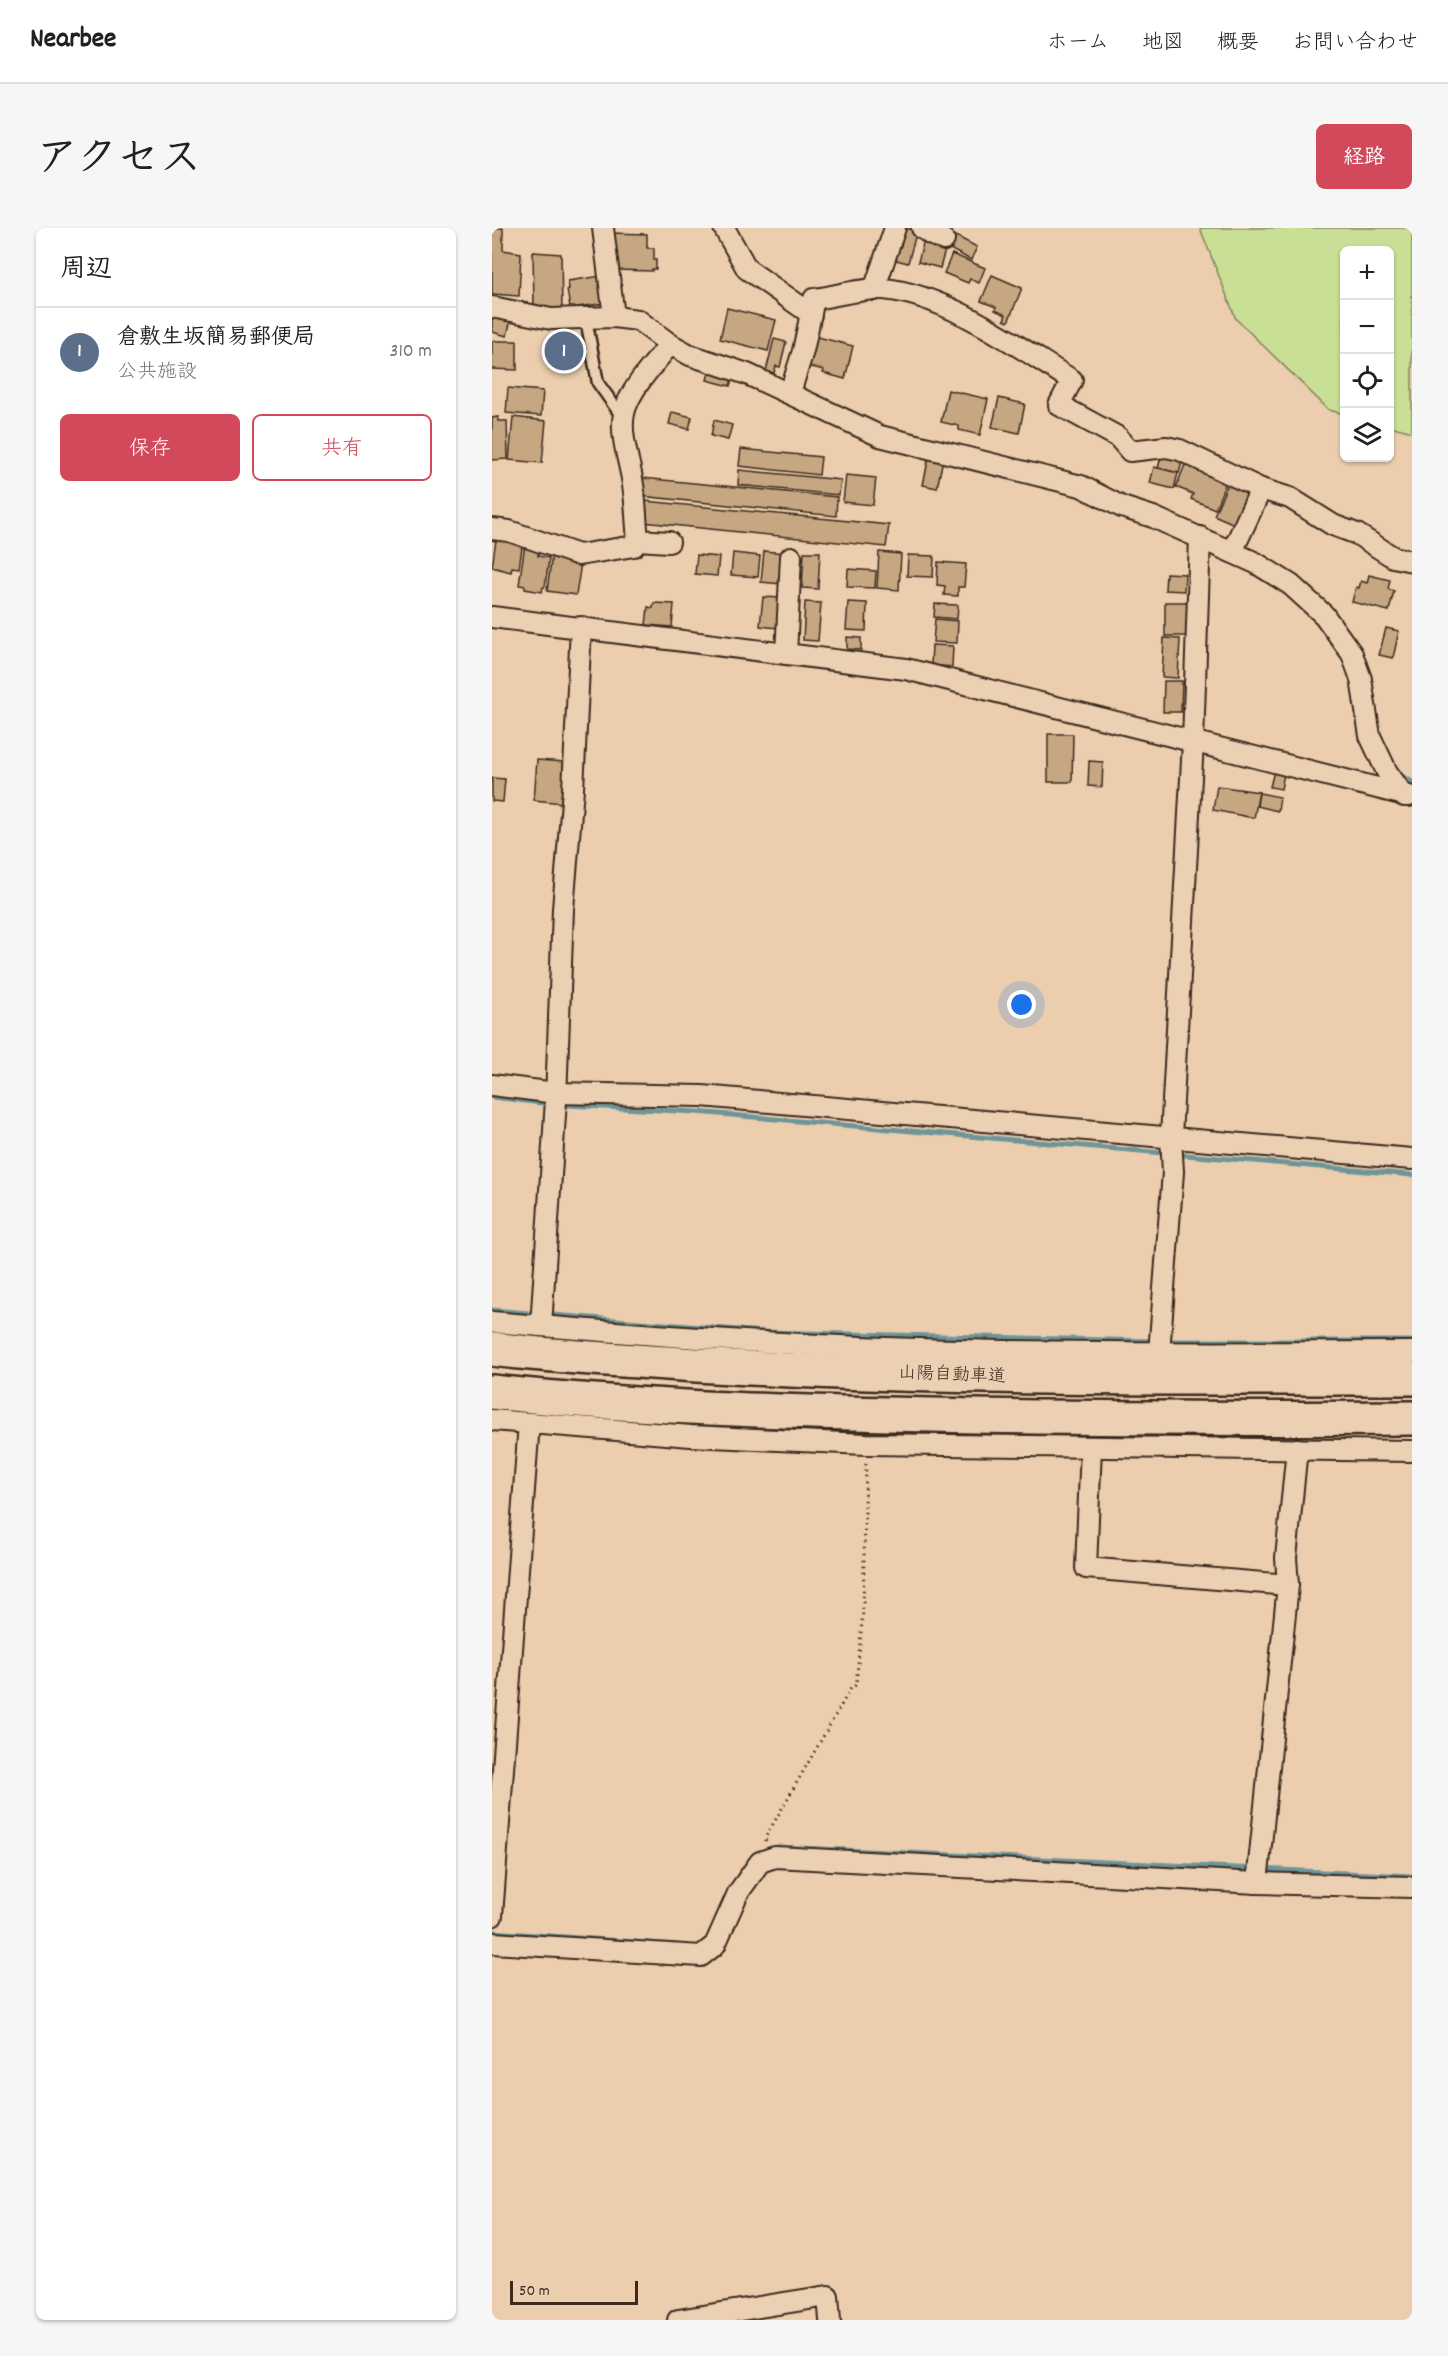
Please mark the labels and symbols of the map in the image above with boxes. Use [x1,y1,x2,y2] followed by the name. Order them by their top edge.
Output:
[544,328,584,374] pin: 1
[1007,990,1036,1019] your location
[898,1362,1006,1390] street label: 山陽自動車道
[510,2278,638,2306] scale bar

